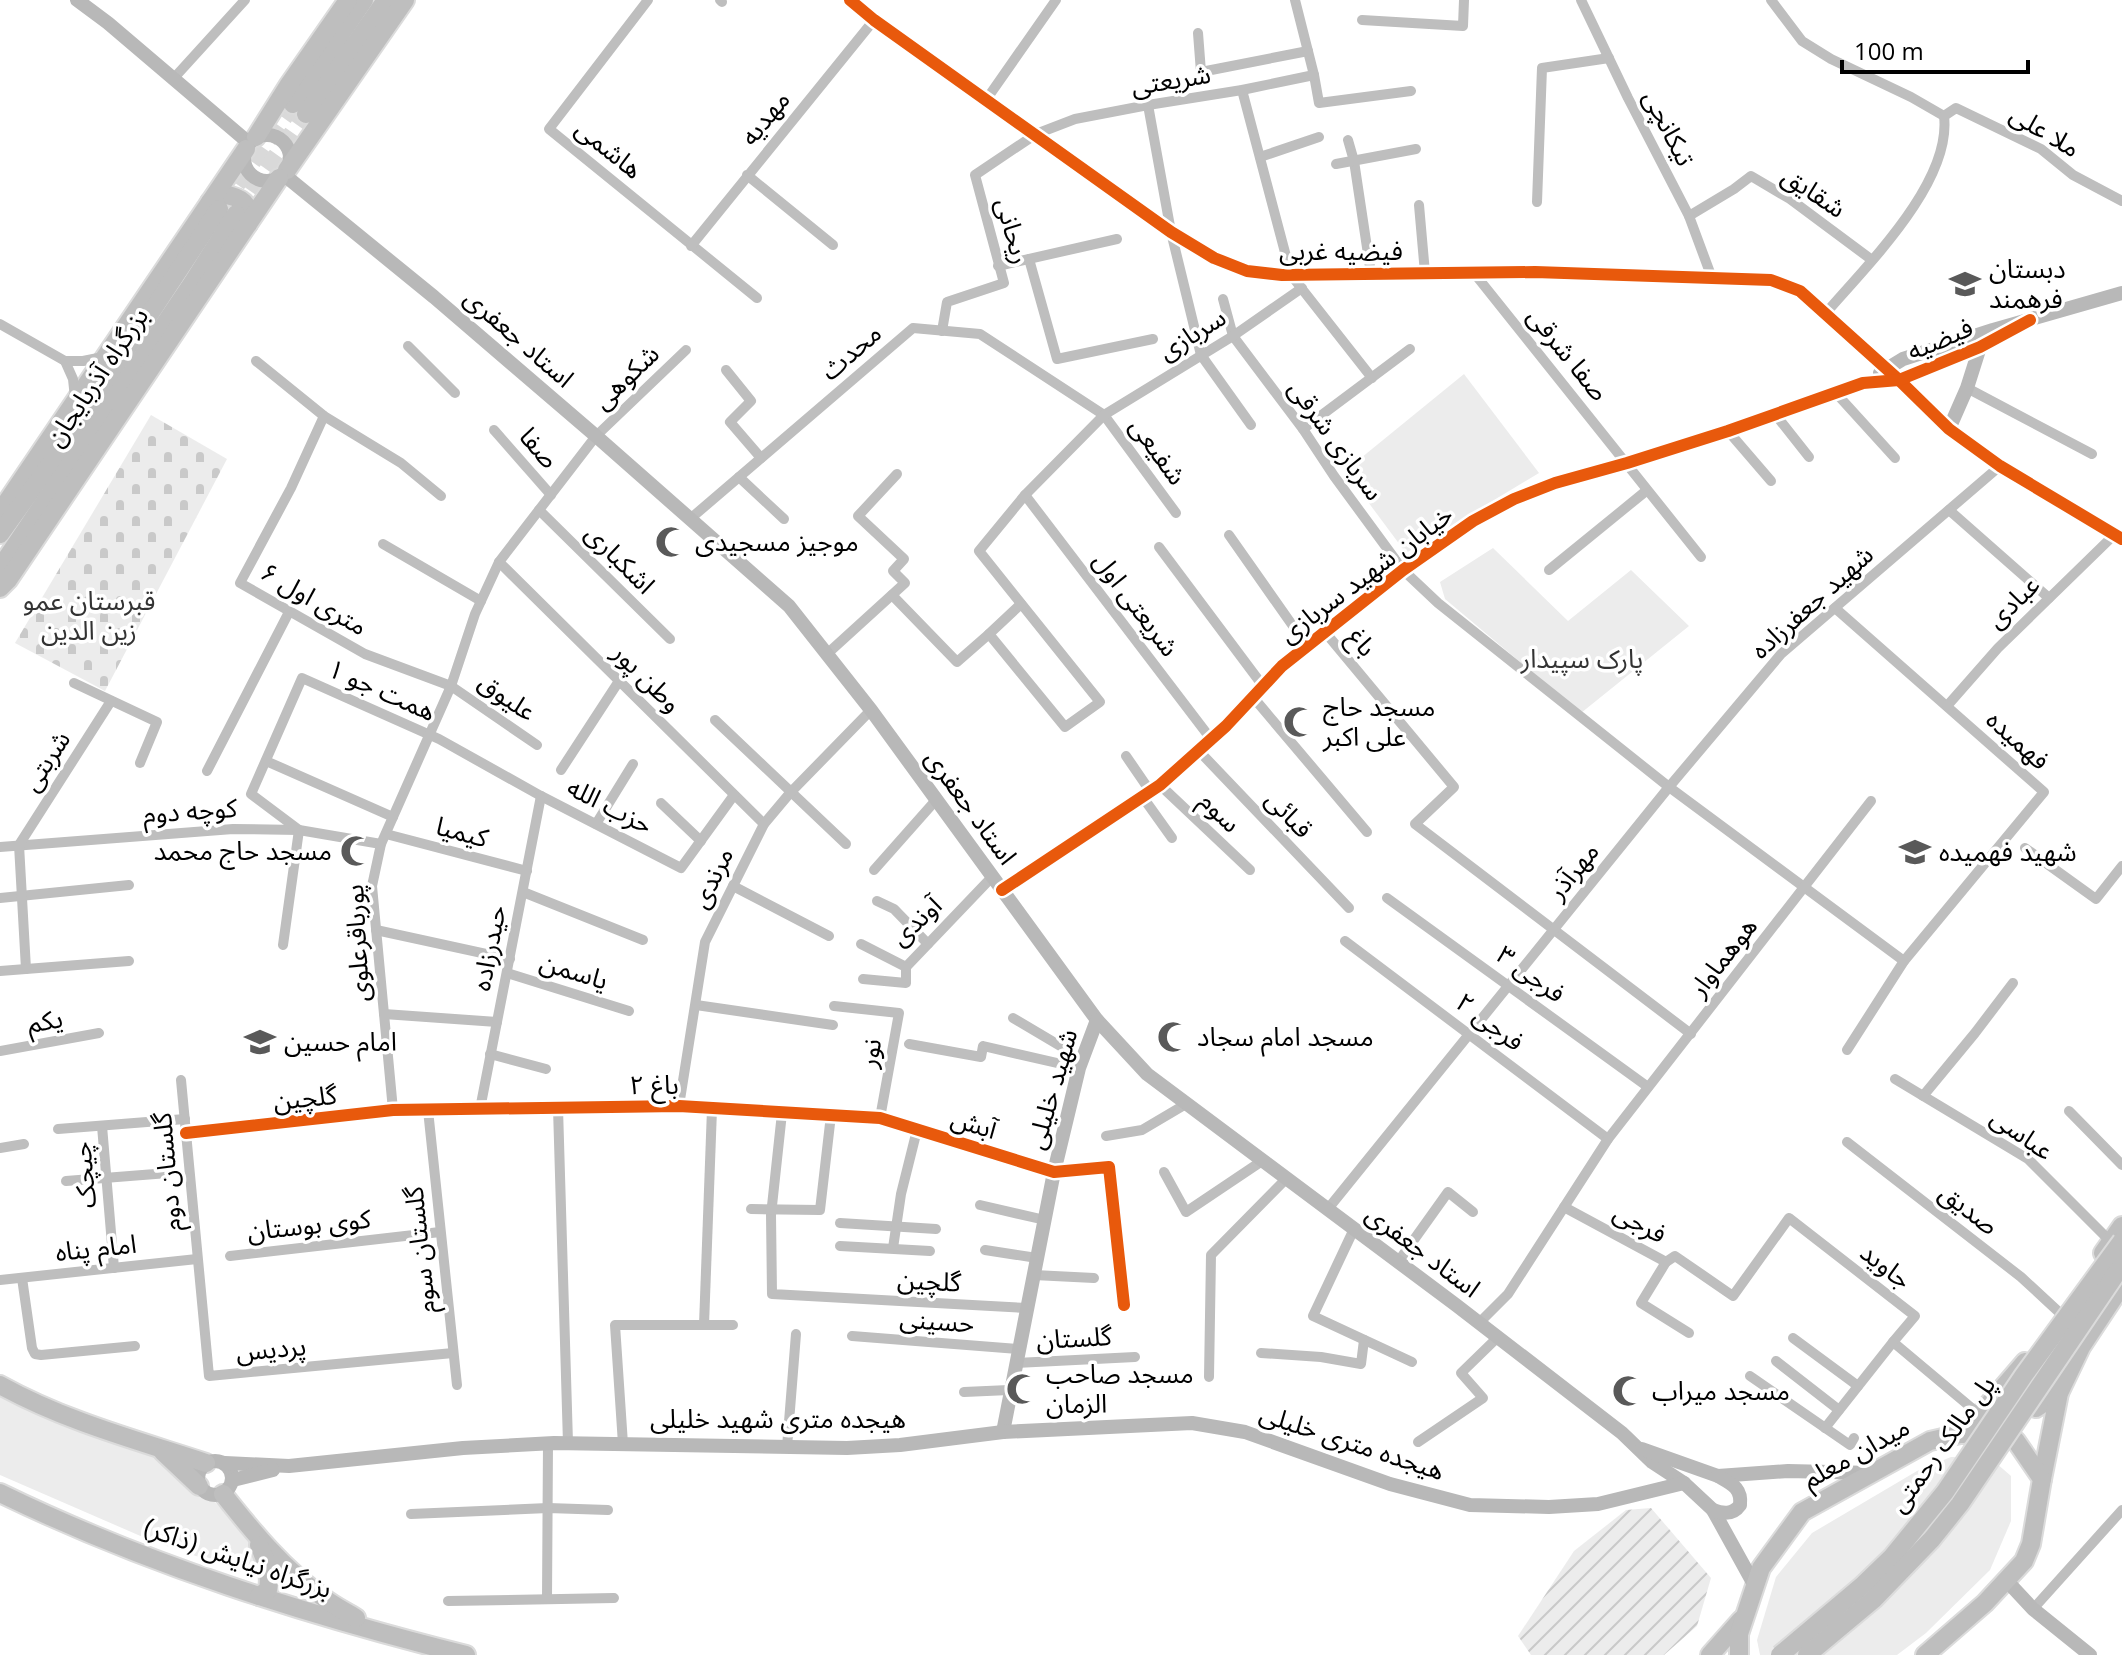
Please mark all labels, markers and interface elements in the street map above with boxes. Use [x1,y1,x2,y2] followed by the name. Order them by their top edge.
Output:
[1842,24,2028,74] scale bar
[1854,34,1924,67] text: 100 m
[1128,55,1213,103] street label: شریعتی
[731,82,797,152] street label: مهدیه
[1635,83,1704,172] street label: تیکانچی
[2004,95,2087,165] street label: ملا علی
[568,110,651,186] street label: هاشمی
[1776,157,1853,226] street label: شقایق
[988,194,1040,268] street label: ریحانی
[1279,232,1403,268] street label: فیضیه غربی
[1989,250,2066,316] place label: دبستان فرهمند
[1948,267,1982,301] school or university icon: دبستان فرهمند
[457,279,582,395] street label: استاد جعفری
[1151,298,1232,368] street label: سربازی
[1520,299,1618,408] street label: صفا شرقی
[36,300,156,453] street label: بزرگراه آذربایجان
[1901,308,1978,368] street label: فیضیه
[812,315,889,388] street label: محدث
[584,336,667,417] street label: شکوهی
[1281,372,1393,507] street label: سربازی شرقی
[1122,409,1196,492] street label: شفیعی
[512,419,568,476] street label: صفا
[1271,496,1460,651] street label: خیابان شهید سربازی
[578,515,664,601] street label: اشکباری
[695,523,859,559] place label: موجیز مسجیدی
[654,525,688,559] mosque icon: موجیز مسجیدی
[1742,536,1881,666] street label: شهید جعفرزاده
[1086,544,1188,663] street label: شریعتی اول
[255,553,374,643] street label: ۶ متری اول
[1978,567,2047,636] street label: عبادی
[23,582,155,648] park label: قبرستان عمو زین الدین
[1339,619,1385,665] street label: باغ
[604,634,690,720] street label: وطن پور
[1520,640,1643,676] park label: پارک سپیدار
[323,649,442,729] street label: همت جو ۱
[471,664,544,729] street label: علیوق
[1322,688,1435,754] place label: مسجد حاج علی اکبر
[1979,701,2058,777] street label: فهمیده
[1282,705,1316,739] mosque icon: مسجد حاج علی اکبر
[12,723,78,798] street label: شربتی
[918,741,1026,872] street label: استاد جعفری
[561,768,659,842] street label: حزب الله
[1258,781,1322,845] street label: قبائی
[1190,783,1249,842] street label: سوم
[142,789,239,834] street label: کوچه دوم
[432,807,493,855] street label: کیمیا
[154,832,332,870] place label: مسجد حاج محمد
[1939,833,2077,869] place label: شهید فهمیده
[339,834,373,868] mosque icon: مسجد حاج محمد
[1537,834,1607,908] street label: مهرآذر
[1898,835,1932,869] school or university icon: شهید فهمیده
[681,841,741,914] street label: مرندی
[335,883,377,1003] street label: پورباقرعلوی
[882,886,950,953] street label: آوندی
[462,902,514,994] street label: حیدرزاده
[1679,909,1765,1005] street label: هوهماوار
[1490,936,1573,1010] street label: فرجی ۳
[536,943,613,997] street label: یاسمن
[1449,984,1532,1059] street label: فرجی ۲
[24,999,66,1044] street label: یکم
[1197,1018,1374,1057] place label: مسجد امام سجاد
[1156,1020,1190,1054] mosque icon: مسجد امام سجاد
[284,1023,397,1062] place label: امام حسین
[1017,1024,1085,1153] street label: شهید خلیلی
[243,1025,277,1059] school or university icon: امام حسین
[849,1036,889,1071] street label: نور
[629,1066,679,1104] street label: باغ ۲
[271,1076,339,1118] street label: گلچین
[947,1099,1003,1147] street label: آبش
[1984,1099,2061,1168] street label: عباسی
[143,1111,192,1233] street label: گلستان دوم
[62,1140,104,1210] street label: چیچک
[1932,1174,2007,1243] street label: صدیق
[394,1184,447,1315] street label: گلستان سوم
[1608,1193,1673,1251] street label: فرجی
[1359,1195,1488,1305] street label: استاد جعفری
[245,1200,373,1248] street label: کوی بوستان
[53,1225,139,1272] street label: امام پناه
[1853,1234,1920,1297] street label: جاوید
[896,1260,962,1300] street label: گلچین
[898,1299,976,1341] street label: حسینی
[1035,1317,1113,1357] street label: گلستان
[234,1327,308,1369] street label: پردیس
[1046,1355,1194,1421] place label: مسجد صاحب الزمان
[1879,1368,2003,1519] street label: پل مالک رحمتی
[1005,1372,1039,1406] mosque icon: مسجد صاحب الزمان
[1652,1372,1790,1408] place label: مسجد میراب
[1611,1374,1645,1408] mosque icon: مسجد میراب
[1255,1394,1449,1488] street label: هیجده متری خلیلی
[650,1400,906,1436] street label: هیجده متری شهید خلیلی
[1795,1408,1917,1499] street label: میدان معلم
[140,1508,337,1606] street label: بزرگراه نیایش (ذاکر)

